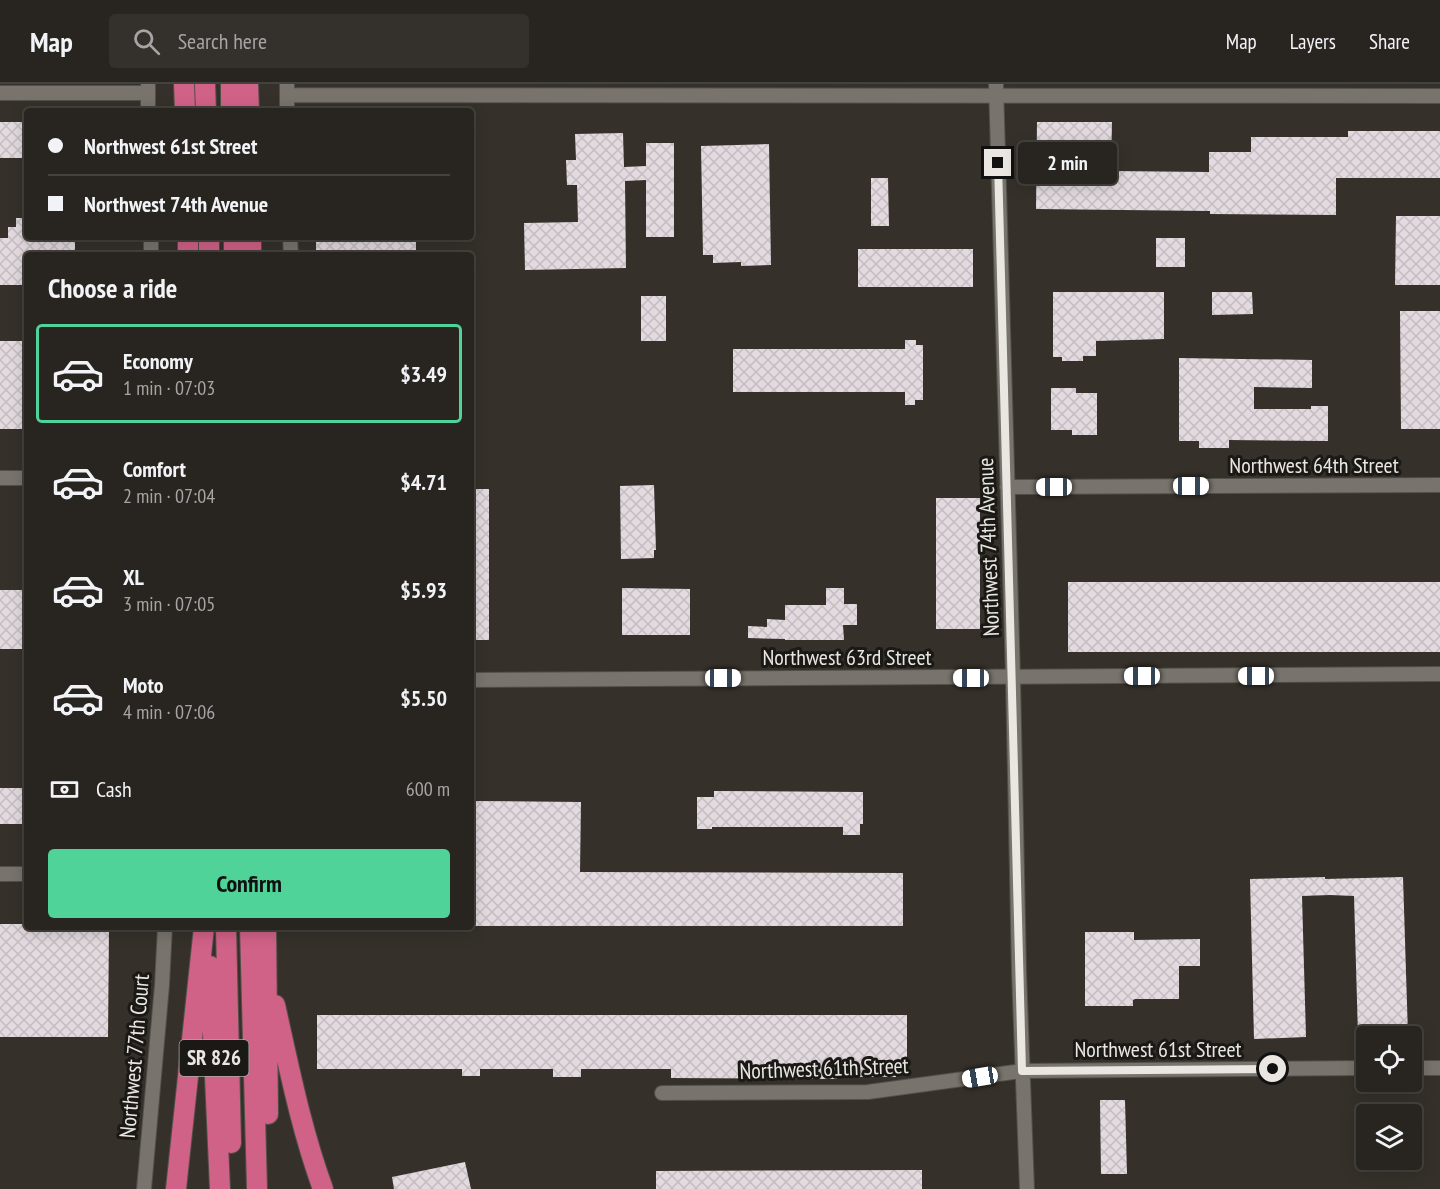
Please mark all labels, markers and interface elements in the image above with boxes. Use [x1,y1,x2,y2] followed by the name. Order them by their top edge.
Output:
[109,14,529,68] search box
[30,23,73,60] text: Map
[130,25,163,58] icon: search
[178,27,267,55] text: Search here
[1226,28,1257,55] text: Map
[1290,28,1336,55] text: Layers
[1369,28,1410,55] text: Share
[84,132,257,160] text: Northwest 61st Street
[1019,142,1118,184] callout: 2 min
[984,149,1011,176] route end
[1047,150,1088,176] text: 2 min
[84,190,268,218] text: Northwest 74th Avenue
[48,271,177,305] text: Choose a ride
[51,347,105,401] icon: car
[123,347,193,375] text: Economy
[400,360,447,388] text: $3.49
[123,375,215,401] text: 1 min · 07:03
[1229,451,1399,479] street label: Northwest 64th Street
[51,455,105,509] icon: car
[123,455,186,483] text: Comfort
[971,457,1005,637] street label: Northwest 74th Avenue
[400,468,447,496] text: $4.71
[1173,477,1209,495] car
[1036,478,1072,496] car
[123,483,215,509] text: 2 min · 07:04
[51,563,105,617] icon: car
[123,563,144,591] text: XL
[400,576,447,604] text: $5.93
[123,591,215,617] text: 3 min · 07:05
[762,643,932,671] street label: Northwest 63rd Street
[1124,667,1160,685] car
[1238,667,1274,685] car
[705,669,741,687] car
[953,669,989,687] car
[51,671,105,725] icon: car
[123,671,164,699] text: Moto
[400,684,447,712] text: $5.50
[123,699,215,725] text: 4 min · 07:06
[48,773,81,806] icon: cash
[96,775,132,803] text: Cash
[406,776,450,802] text: 600 m
[48,849,450,918] button: Confirm
[113,973,155,1139] street label: Northwest 77th Court
[1356,1026,1422,1170] map controls
[1356,1026,1422,1092] button: locate
[1074,1035,1242,1063] street label: Northwest 61st Street
[180,1040,248,1076] road number: SR 826
[739,1051,909,1085] street label: Northwest 61th Street
[1259,1055,1286,1082] route start
[961,1065,999,1089] car
[1356,1104,1422,1170] button: layers

